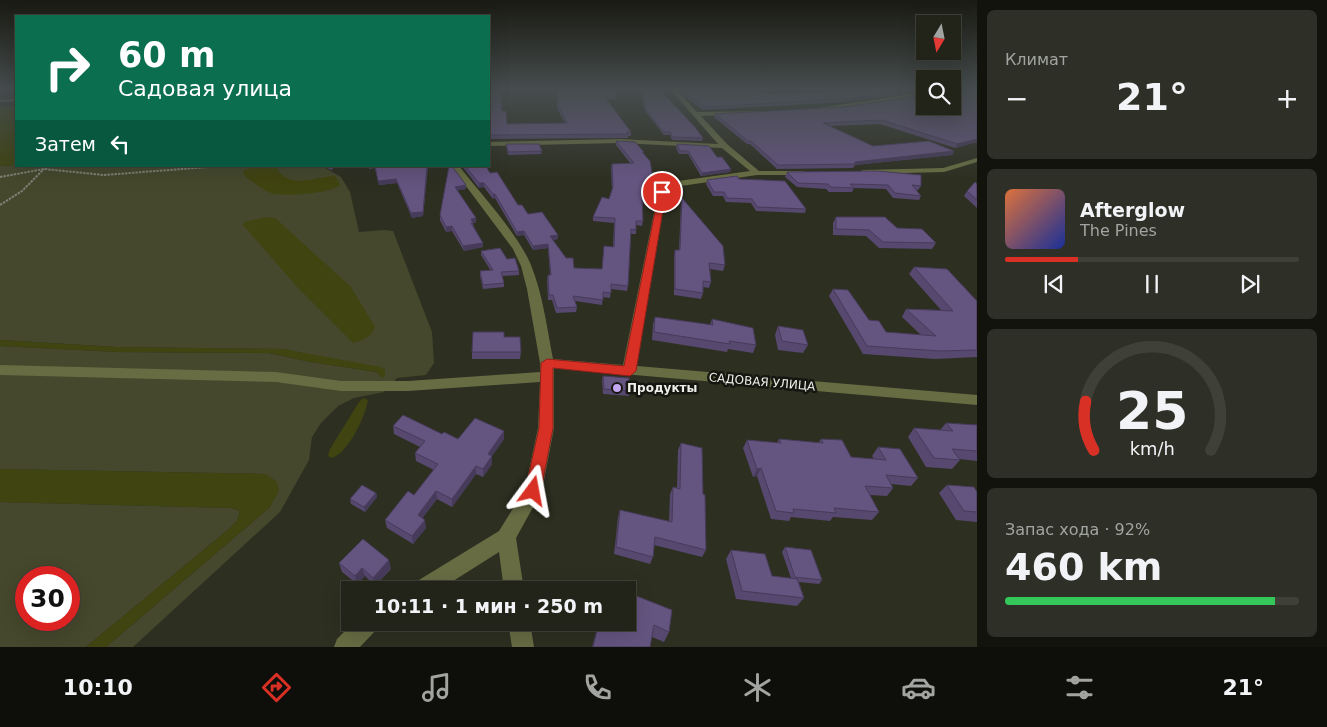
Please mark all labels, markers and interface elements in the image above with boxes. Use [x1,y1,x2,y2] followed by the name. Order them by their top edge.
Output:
[916,15,961,60] north arrow
[916,15,961,115] map controls
[35,35,100,100] icon: right
[118,35,215,75] text: 60 m
[1005,50,1068,69] text: Климат
[916,70,961,115] button: search
[1116,75,1188,119] text: 21°
[118,76,292,101] text: Садовая улица
[1005,82,1028,115] text: −
[1276,82,1299,115] text: +
[106,130,134,158] icon: left
[35,133,96,155] text: Затем
[641,171,683,213] pin
[648,178,676,206] icon: arrive
[1080,199,1185,221] text: Afterglow
[1080,221,1157,240] text: The Pines
[1040,270,1068,298] icon: previous
[1138,270,1166,298] icon: pause
[1236,270,1264,298] icon: next
[708,370,817,394] street label: САДОВАЯ УЛИЦА
[627,381,697,395] place label: Продукты
[1116,381,1188,441] text: 25
[611,382,623,394] marker: Продукты
[1129,438,1175,459] text: km/h
[506,464,558,516] position arrow
[1005,520,1150,539] text: Запас хода · 92%
[1005,545,1162,589] text: 460 km
[15,566,80,631] speed limit sign: 30
[374,595,603,617] text: 10:11 · 1 мин · 250 m
[259,670,294,705] icon: directions
[419,670,454,705] icon: music
[580,670,615,705] icon: phone
[740,670,775,705] icon: climate
[901,670,936,705] icon: car
[1062,670,1097,705] icon: filters
[63,675,133,700] text: 10:10
[1222,675,1264,700] text: 21°

